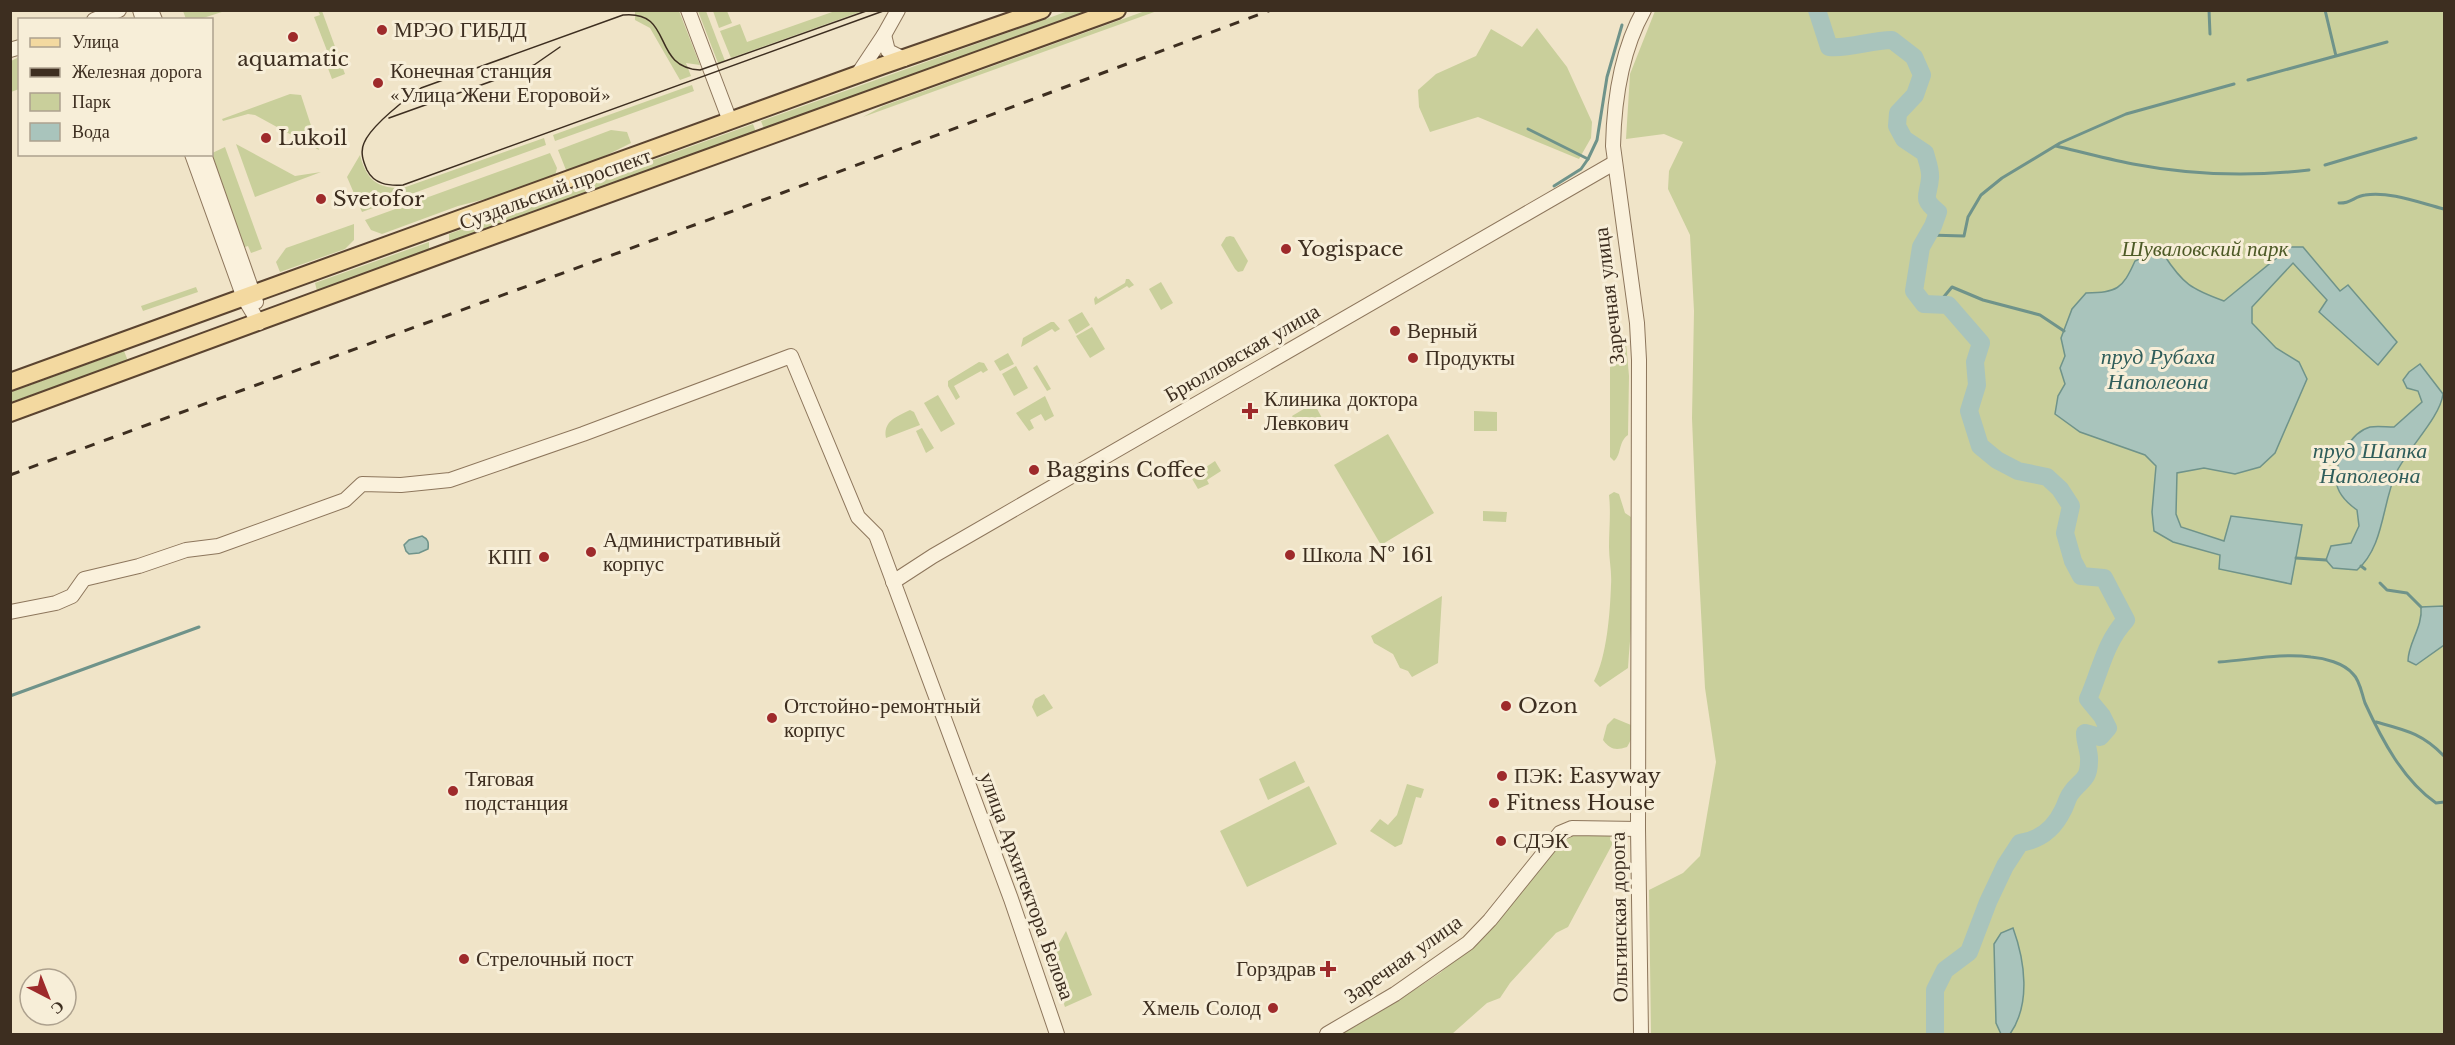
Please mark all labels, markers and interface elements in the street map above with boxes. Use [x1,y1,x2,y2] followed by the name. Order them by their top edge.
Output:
[394,17,527,43] place label: МРЭО ГИБДД
[18,18,213,156] legend
[375,23,389,37] marker: МРЭО ГИБДД
[286,30,300,44] marker: aquamatic
[72,31,119,53] text: Улица
[237,46,349,72] place label: aquamatic
[390,58,611,108] place label: Конечная станция «Улица Жени Егоровой»
[72,61,202,83] text: Железная дорога
[371,76,385,90] marker: Конечная станция «Улица Жени Егоровой»
[72,91,111,113] text: Парк
[72,121,110,143] text: Вода
[278,125,347,151] place label: Lukoil
[259,131,273,145] marker: Lukoil
[456,142,654,236] street label: Суздальский проспект
[333,186,424,212] place label: Svetofor
[314,192,328,206] marker: Svetofor
[1588,225,1630,366] street label: Заречная улица
[1297,236,1403,262] place label: Yogispace
[2121,236,2289,262] park label: Шуваловский парк
[1279,242,1293,256] marker: Yogispace
[1160,298,1325,408] street label: Брюлловская улица
[1407,318,1477,344] place label: Верный
[1388,324,1402,338] marker: Верный
[2101,343,2215,395] water label: пруд Рубаха Наполеона
[1425,345,1515,371] place label: Продукты
[1406,351,1420,365] marker: Продукты
[1264,386,1418,436] place label: Клиника доктора Левкович
[1241,402,1259,420] marker: Клиника доктора Левкович
[2313,437,2427,489] water label: пруд Шапка Наполеона
[1046,457,1206,483] place label: Baggins Coffee
[1027,463,1041,477] marker: Baggins Coffee
[603,527,781,577] place label: Административный корпус
[1302,542,1434,568] place label: Школа № 161
[488,544,532,570] place label: КПП
[584,545,598,559] marker: Административный корпус
[1283,548,1297,562] marker: Школа № 161
[537,550,551,564] marker: КПП
[784,693,981,743] place label: Отстойно-ремонтный корпус
[1518,693,1578,719] place label: Ozon
[1499,699,1513,713] marker: Ozon
[765,711,779,725] marker: Отстойно-ремонтный корпус
[1514,763,1662,789] place label: ПЭК: Easyway
[465,766,569,816] place label: Тяговая подстанция
[974,769,1081,1004] street label: улица Архитектора Белова
[1495,769,1509,783] marker: ПЭК: Easyway
[446,784,460,798] marker: Тяговая подстанция
[1506,790,1655,816] place label: Fitness House
[1487,796,1501,810] marker: Fitness House
[1513,828,1570,854] place label: СДЭК
[1605,831,1633,1003] street label: Ольгинская дорога
[1494,834,1508,848] marker: СДЭК
[1339,908,1467,1009] street label: Заречная улица
[476,946,633,972] place label: Стрелочный пост
[457,952,471,966] marker: Стрелочный пост
[1236,956,1316,982] place label: Горздрав
[1321,962,1335,976] marker: Горздрав
[18,967,78,1027] north arrow
[1142,995,1261,1021] place label: Хмель Солод
[47,997,69,1019] text: С
[1266,1001,1280,1015] marker: Хмель Солод

